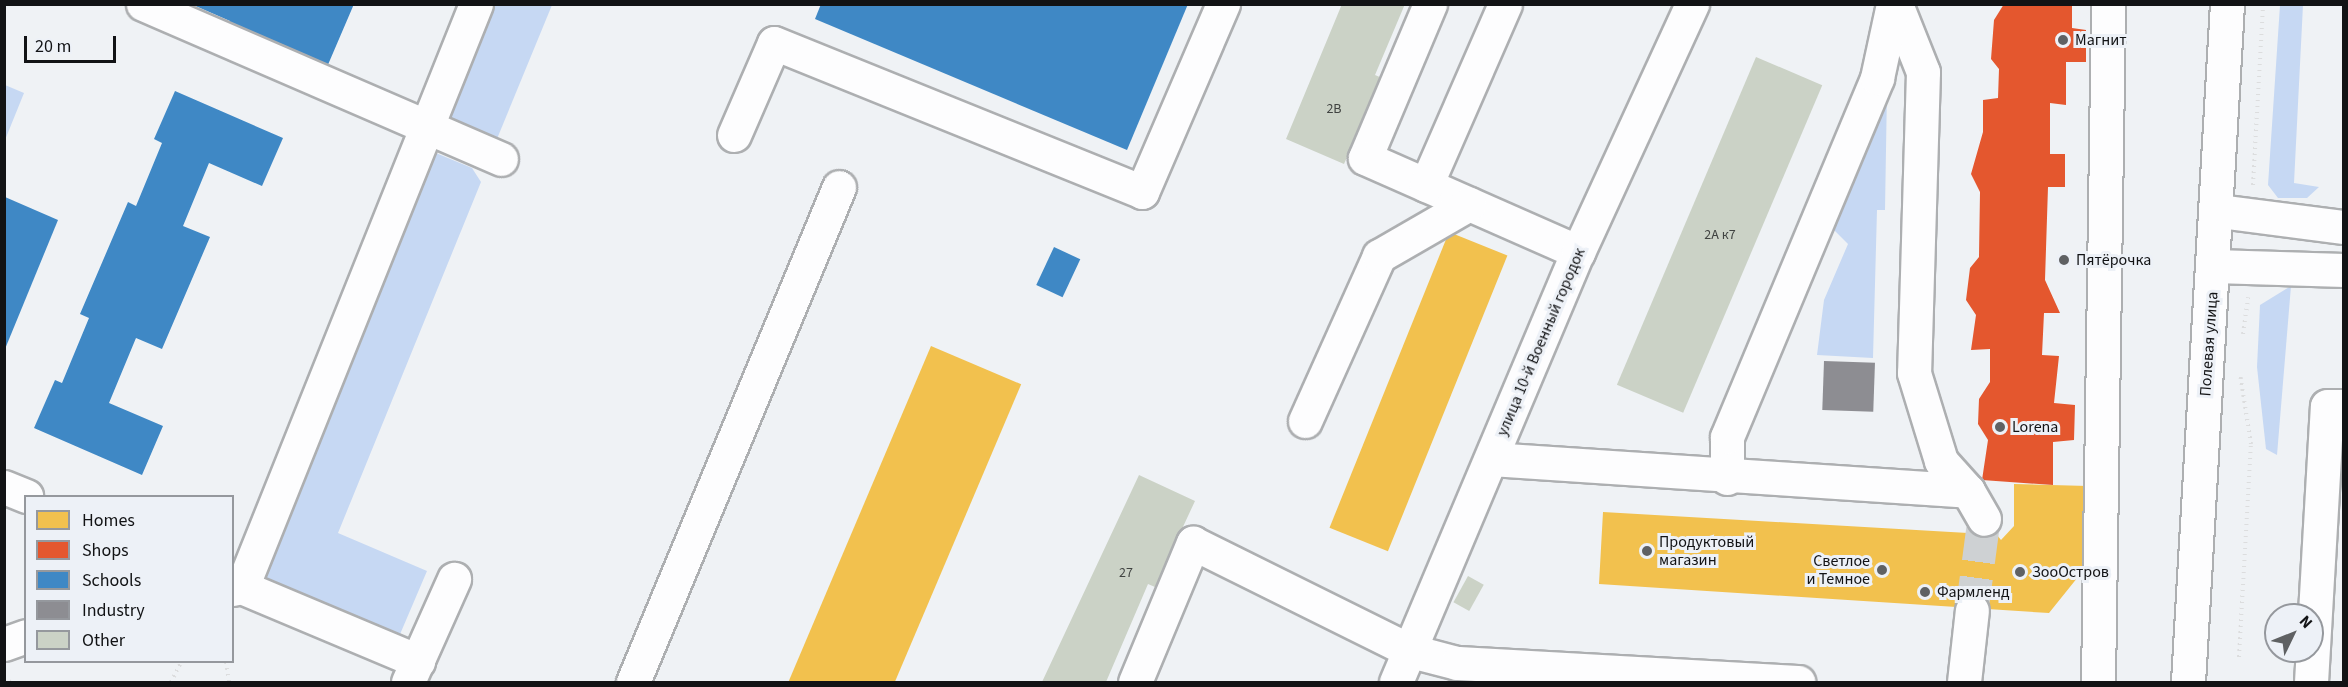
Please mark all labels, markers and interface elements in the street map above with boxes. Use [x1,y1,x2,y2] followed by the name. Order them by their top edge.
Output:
[27,24,118,62] scale bar
[2075,30,2127,50] place label: Магнит
[2056,33,2070,47] marker: Магнит
[35,34,71,59] text: 20 m
[1326,101,1342,117] house number: 2В
[1704,227,1736,243] house number: 2А к7
[1493,245,1589,439] street label: улица 10-й Военный городок
[2076,250,2151,270] place label: Пятёрочка
[2057,253,2071,267] marker: Пятёрочка
[2196,291,2222,397] street label: Полевая улица
[2012,417,2058,437] place label: Lorena
[1993,420,2007,434] marker: Lorena
[24,495,234,663] legend
[82,508,135,533] text: Homes
[1659,532,1754,570] place label: Продуктовый магазин
[82,538,129,563] text: Shops
[1640,544,1654,558] marker: Продуктовый магазин
[1807,551,1870,589] place label: Светлое и Темное
[2032,562,2109,582] place label: ЗооОстров
[1875,563,1889,577] marker: Светлое и Темное
[1119,565,1133,581] house number: 27
[2013,565,2027,579] marker: ЗооОстров
[82,568,141,593] text: Schools
[1937,582,2009,602] place label: Фармленд
[1918,585,1932,599] marker: Фармленд
[82,598,145,623] text: Industry
[2264,603,2324,663] north arrow
[2294,611,2317,633] text: N
[82,628,125,653] text: Other

